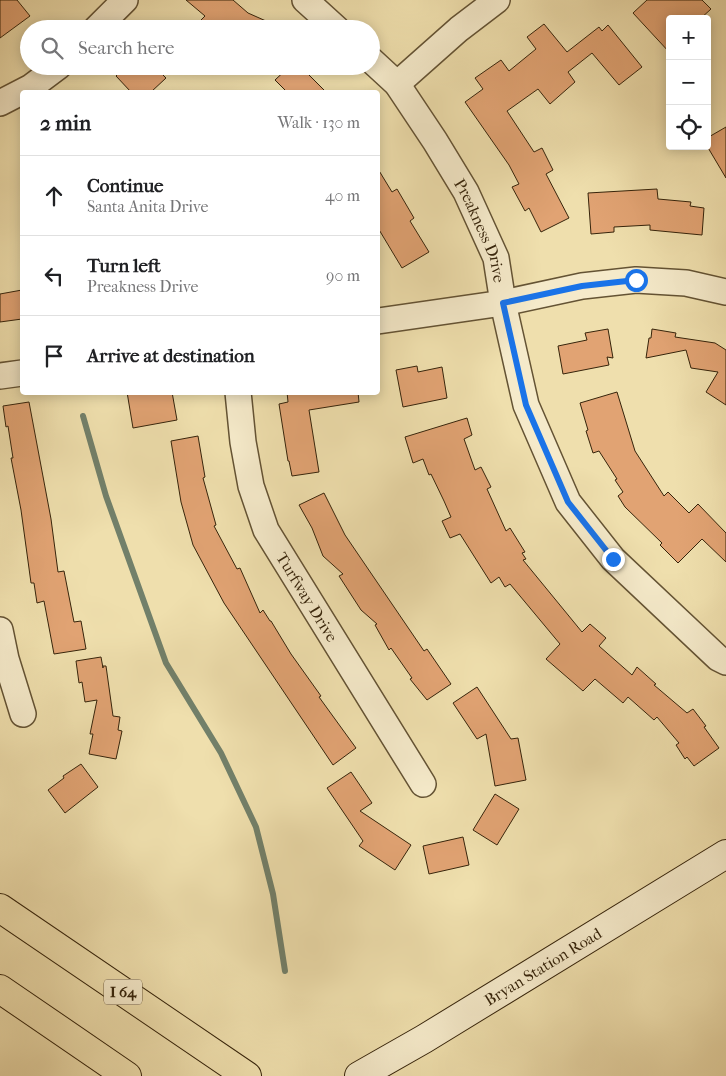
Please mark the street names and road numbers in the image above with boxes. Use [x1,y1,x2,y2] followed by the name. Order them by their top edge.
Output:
[450,175,509,284] street label: Preakness Drive
[272,549,342,645] street label: Turfway Drive
[481,924,605,1010] street label: Bryan Station Road
[104,980,142,1004] road number: I 64

